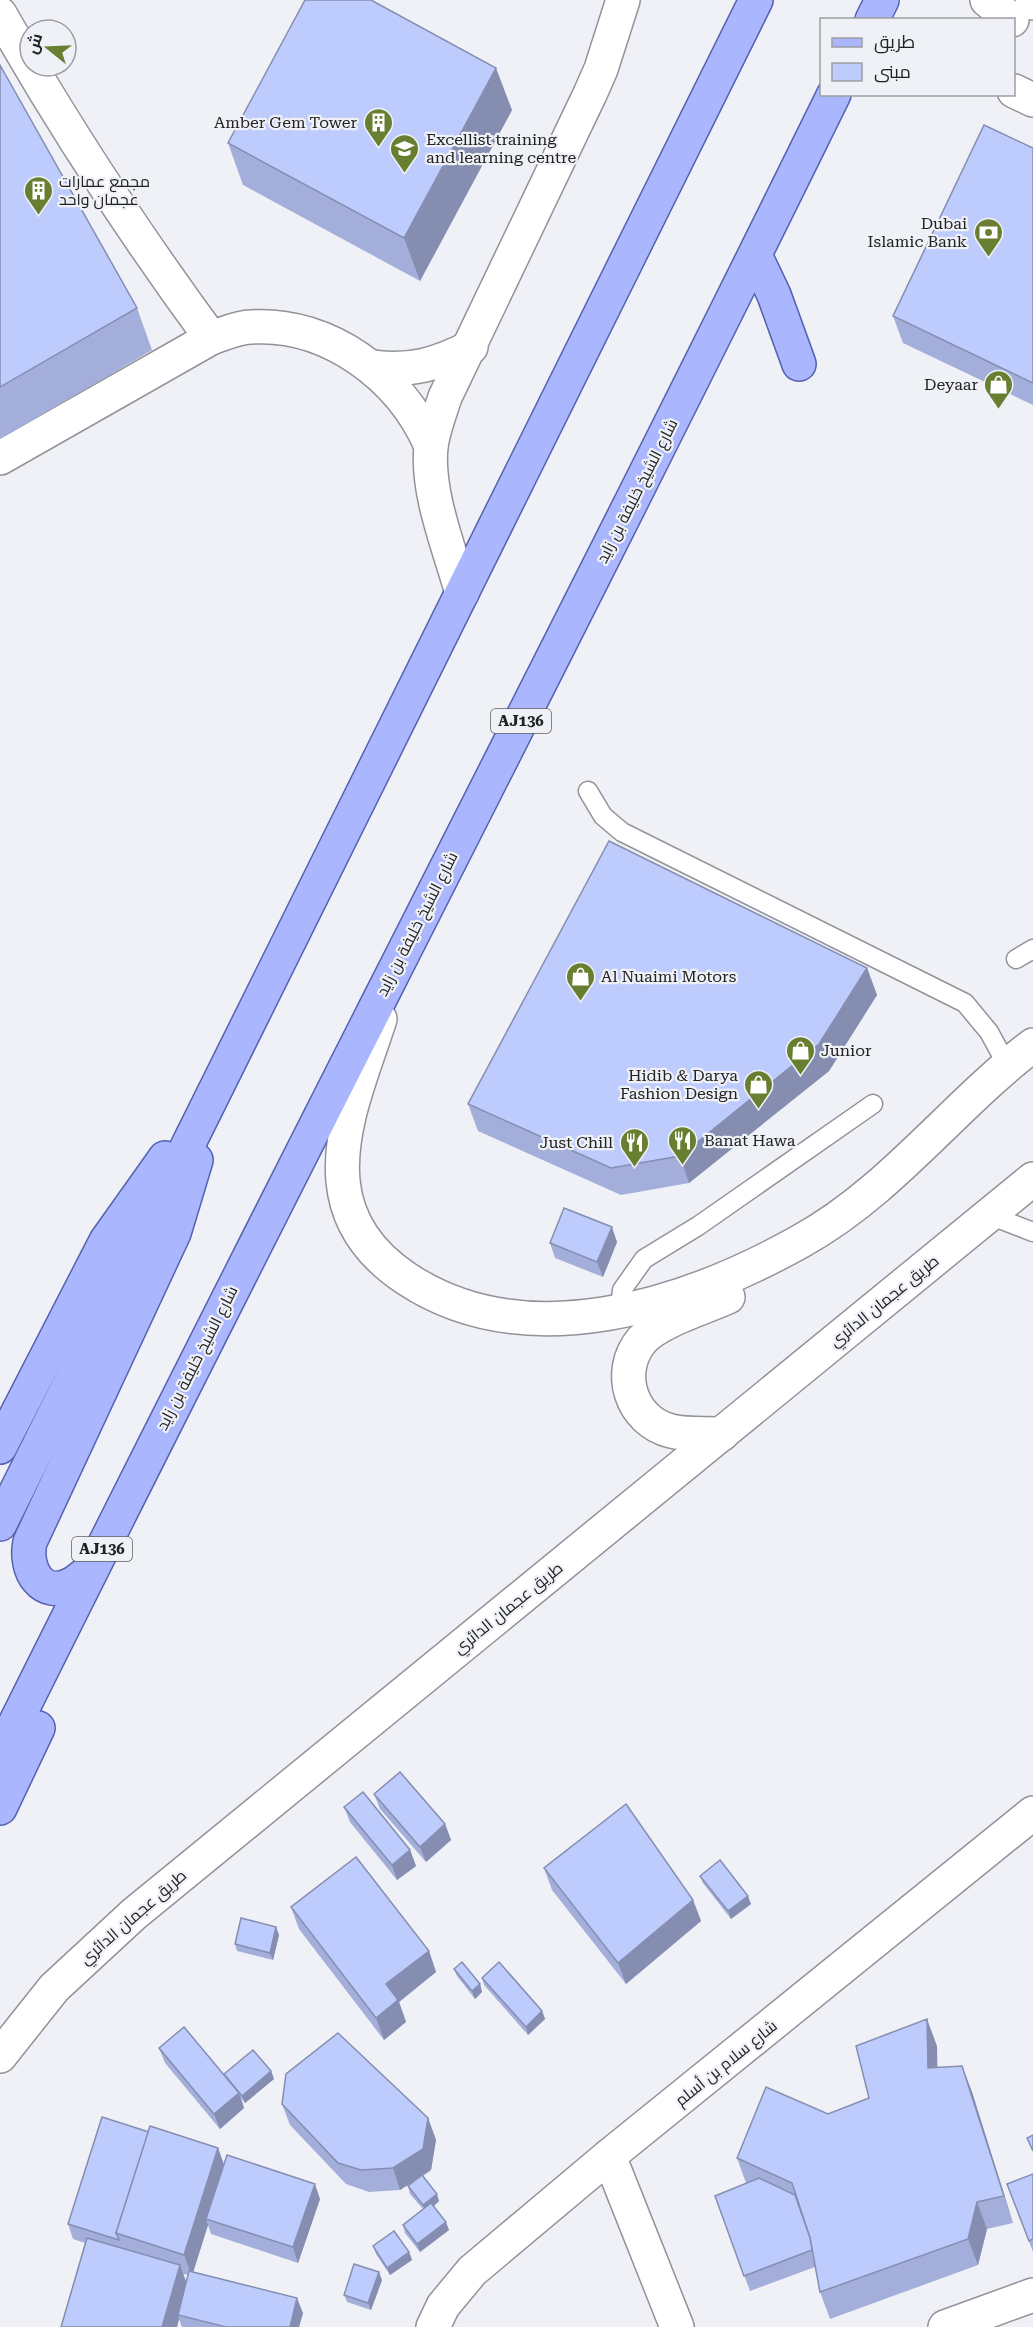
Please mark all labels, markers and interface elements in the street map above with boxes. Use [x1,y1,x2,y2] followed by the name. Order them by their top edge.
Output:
[18,18,78,78] north arrow
[820,18,1015,96] legend
[22,31,46,56] text: ش
[874,31,915,54] text: طريق
[874,61,911,83] text: مبنى
[362,106,394,148] building icon: Amber Gem Tower
[214,113,357,132] place label: Amber Gem Tower
[426,130,577,167] place label: Excellist training and learning centre
[389,132,421,174] school or university icon: Excellist training and learning centre
[59,172,150,210] place label: مجمع عمارات عجمان واحد
[22,174,54,216] building icon: مجمع عمارات عجمان واحد
[868,214,967,251] place label: Dubai Islamic Bank
[972,216,1004,258] bank icon: Dubai Islamic Bank
[983,368,1015,410] shop icon: Deyaar
[924,375,978,394] place label: Deyaar
[592,416,683,567] street label: شارع الشيخ خليفة بن زايد
[491,709,551,733] road number: AJ136
[372,849,463,1000] street label: شارع الشيخ خليفة بن زايد
[564,960,596,1002] shop icon: Al Nuaimi Motors
[601,967,737,986] place label: Al Nuaimi Motors
[784,1034,816,1076] shop icon: Junior
[821,1041,872,1060] place label: Junior
[620,1066,738,1103] place label: Hidib & Darya Fashion Design
[743,1068,775,1110] shop icon: Hidib & Darya Fashion Design
[667,1124,699,1166] restaurant icon: Banat Hawa
[618,1126,650,1168] restaurant icon: Just Chill
[704,1131,796,1150] place label: Banat Hawa
[540,1133,613,1152] place label: Just Chill
[826,1251,945,1354] street label: طريق عجمان الدائري
[152,1283,243,1434] street label: شارع الشيخ خليفة بن زايد
[72,1537,132,1561] road number: AJ136
[450,1558,569,1661] street label: طريق عجمان الدائري
[76,1866,193,1971] street label: طريق عجمان الدائري
[671,2016,782,2111] street label: شارع سلام بن أسلم

